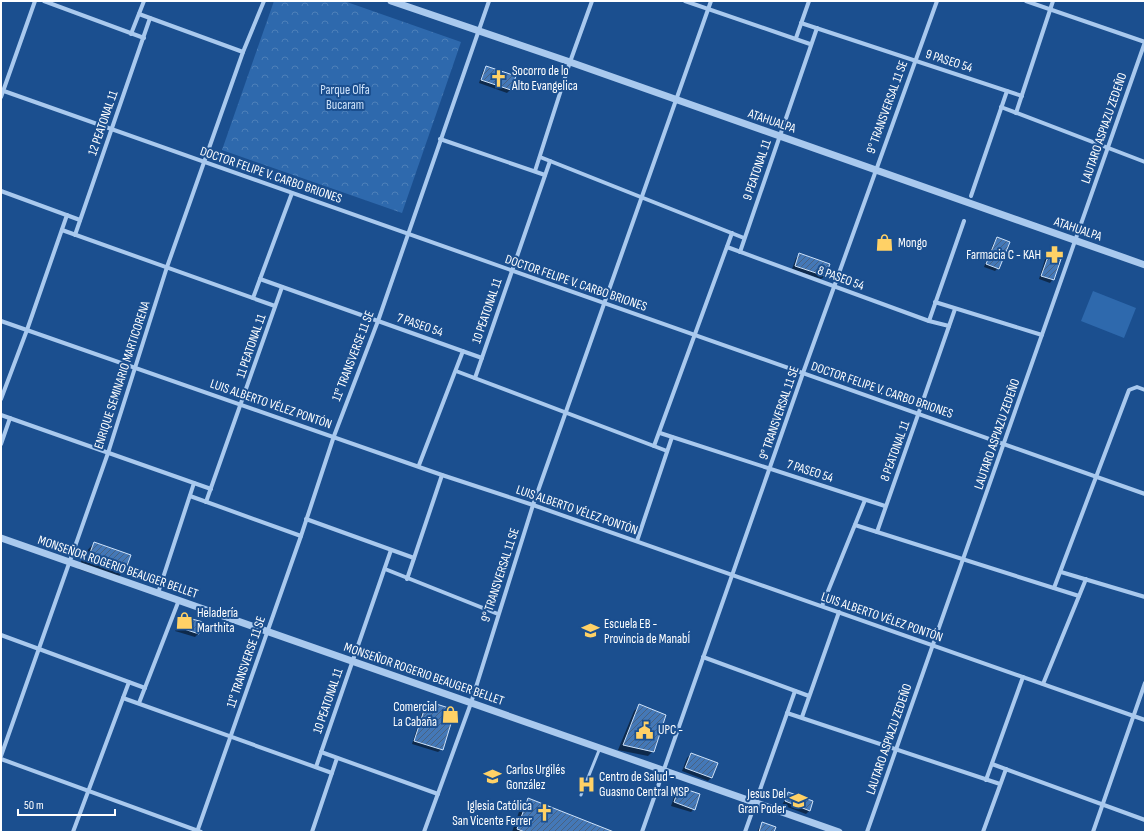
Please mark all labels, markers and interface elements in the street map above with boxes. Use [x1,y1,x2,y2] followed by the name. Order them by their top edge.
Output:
[923,46,975,76] street label: 9 PASEO 54
[863,58,911,156] street label: 9° TRANSVERSAL 11 SE
[511,63,578,94] place label: Socorro de lo Alto Evangelica
[489,68,509,88] church icon: Socorro de lo Alto Evangelica
[1078,71,1130,185] street label: LAUTARO ASPIAZU ZEDEÑO
[320,82,370,113] park label: Parque Olfa Bucaram
[84,88,122,158] street label: 12 PEATONAL 11
[745,105,798,137] street label: ATAHUALPA
[739,137,775,202] street label: 9 PEATONAL 11
[198,143,345,207] street label: DOCTOR FELIPE V. CARBO BRIONES
[1051,213,1104,245] street label: ATAHUALPA
[875,233,895,253] shop icon: Mongo
[898,235,927,251] place label: Mongo
[1044,245,1064,265] pharmacy icon: Farmacia C - KAH
[966,247,1041,263] place label: Farmacia C - KAH
[503,251,650,315] street label: DOCTOR FELIPE V. CARBO BRIONES
[816,262,867,294] street label: 8 PASEO 54
[468,276,506,346] street label: 10 PEATONAL 11
[90,299,154,451] street label: ENRIQUE SEMINARIO MARTICORENA
[328,308,378,404] street label: 11° TRANSVERSE 11 SE
[395,310,446,341] street label: 7 PASEO 54
[233,311,270,380] street label: 11 PEATONAL 11
[809,358,956,422] street label: DOCTOR FELIPE V. CARBO BRIONES
[755,364,803,462] street label: 9° TRANSVERSAL 11 SE
[208,376,334,432] street label: LUIS ALBERTO VÉLEZ PONTÓN
[971,377,1023,491] street label: LAUTARO ASPIAZU ZEDEÑO
[877,418,913,483] street label: 8 PEATONAL 11
[785,456,836,486] street label: 7 PASEO 54
[514,482,640,538] street label: LUIS ALBERTO VÉLEZ PONTÓN
[477,526,523,624] street label: 9° TRANSVERSAL 11 SE
[36,532,200,602] street label: MONSEÑOR ROGERIO BEAUGER BELLET
[819,589,945,645] street label: LUIS ALBERTO VÉLEZ PONTÓN
[197,605,238,636] place label: Heladería Marthita
[174,610,194,630] shop icon: Heladería Marthita
[223,614,269,710] street label: 11° TRANSVERSE 11 SE
[604,616,690,647] place label: Escuela EB - Provincia de ManabÍ
[581,621,601,641] school or university icon: Escuela EB - Provincia de ManabÍ
[342,639,506,709] street label: MONSEÑOR ROGERIO BEAUGER BELLET
[309,666,347,736] street label: 10 PEATONAL 11
[863,682,915,796] street label: LAUTARO ASPIAZU ZEDEÑO
[393,699,437,730] place label: Comercial La Cabaña
[440,704,460,724] shop icon: Comercial La Cabaña
[635,720,655,740] public building icon: UPC -
[658,722,683,738] place label: UPC -
[506,762,565,793] place label: Carlos Urgilés González
[483,767,503,787] school or university icon: Carlos Urgilés González
[599,769,690,800] place label: Centro de Salud - Guasmo Central MSP
[576,774,596,794] hospital icon: Centro de Salud - Guasmo Central MSP
[738,786,786,817] place label: Jesus Del Gran Poder
[18,791,115,817] scale bar
[789,791,809,811] school or university icon: Jesus Del Gran Poder
[24,798,44,813] text: 50 m
[452,798,532,829] place label: Iglesia Católica San Vicente Ferrer
[535,803,555,823] church icon: Iglesia Católica San Vicente Ferrer

